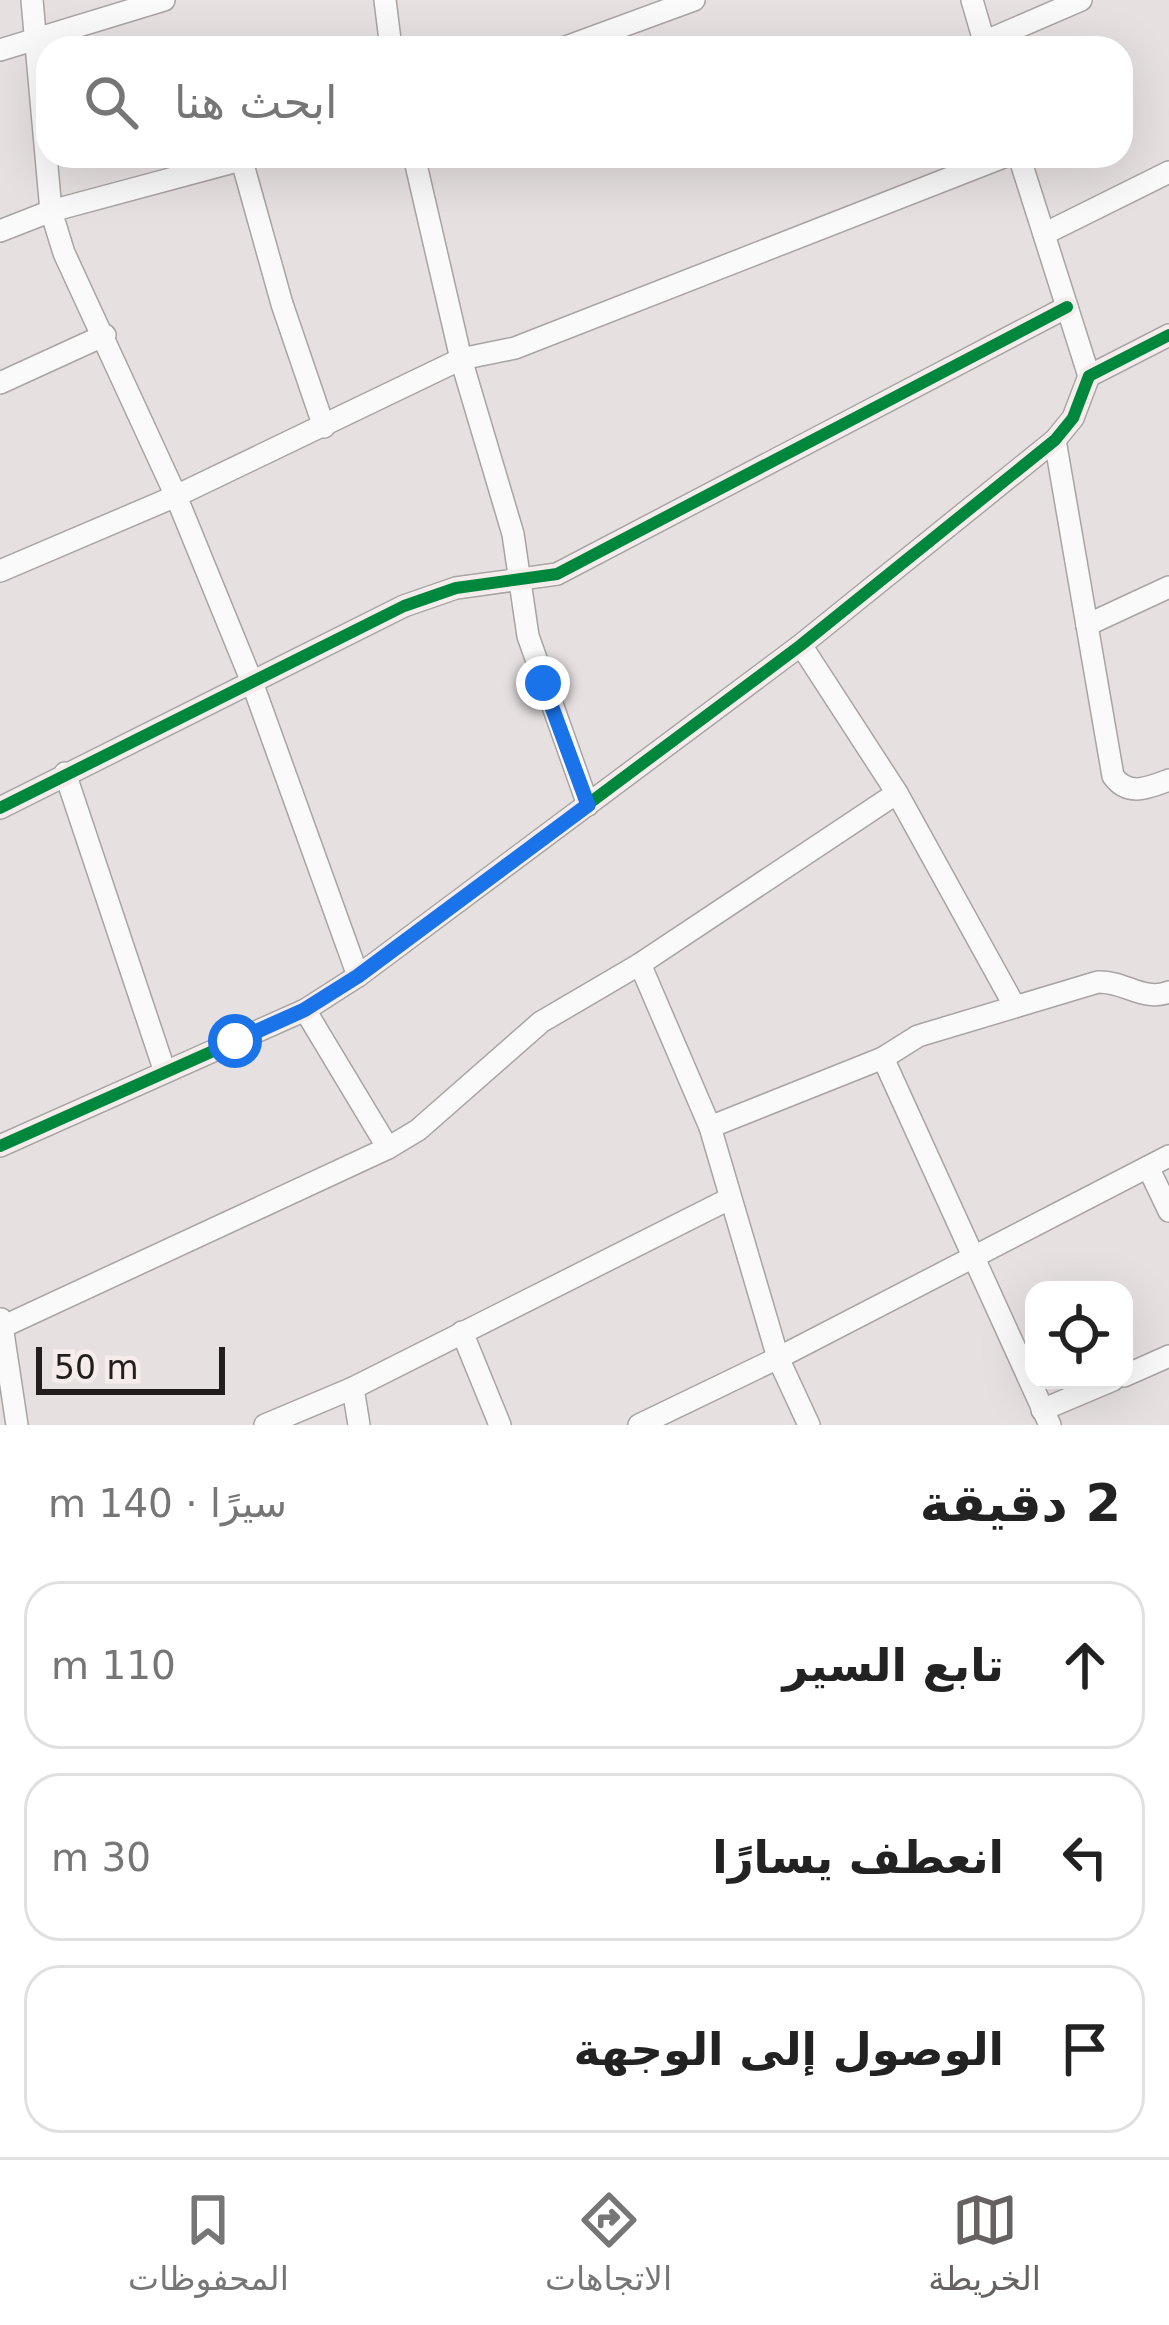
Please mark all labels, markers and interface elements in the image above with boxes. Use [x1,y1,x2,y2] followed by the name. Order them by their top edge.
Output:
[36,36,1133,168] search box
[78,69,144,135] icon: search
[174,76,338,129] text: ابحث هنا
[516,656,570,710] route end
[208,1014,262,1068] route start
[1025,1281,1133,1389] map controls
[1025,1281,1133,1389] button: locate
[36,1341,225,1394] scale bar
[54,1348,139,1387] text: 50 m
[920,1474,1121,1533] text: 2 دقيقة
[48,1481,287,1526] text: سيرًا · 140 m
[1052,1632,1118,1698] icon: ahead
[782,1639,1004,1692] text: تابع السير
[51,1643,176,1688] text: 110 m
[1052,1824,1118,1890] icon: left
[712,1831,1004,1884] text: انعطف يسارًا
[51,1835,151,1880] text: 30 m
[1052,2016,1118,2082] icon: arrive
[574,2023,1004,2076] text: الوصول إلى الوجهة
[128,2187,289,2298] tab: المحفوظات
[545,2187,672,2298] tab: الاتجاهات
[928,2187,1041,2298] tab: الخريطة

